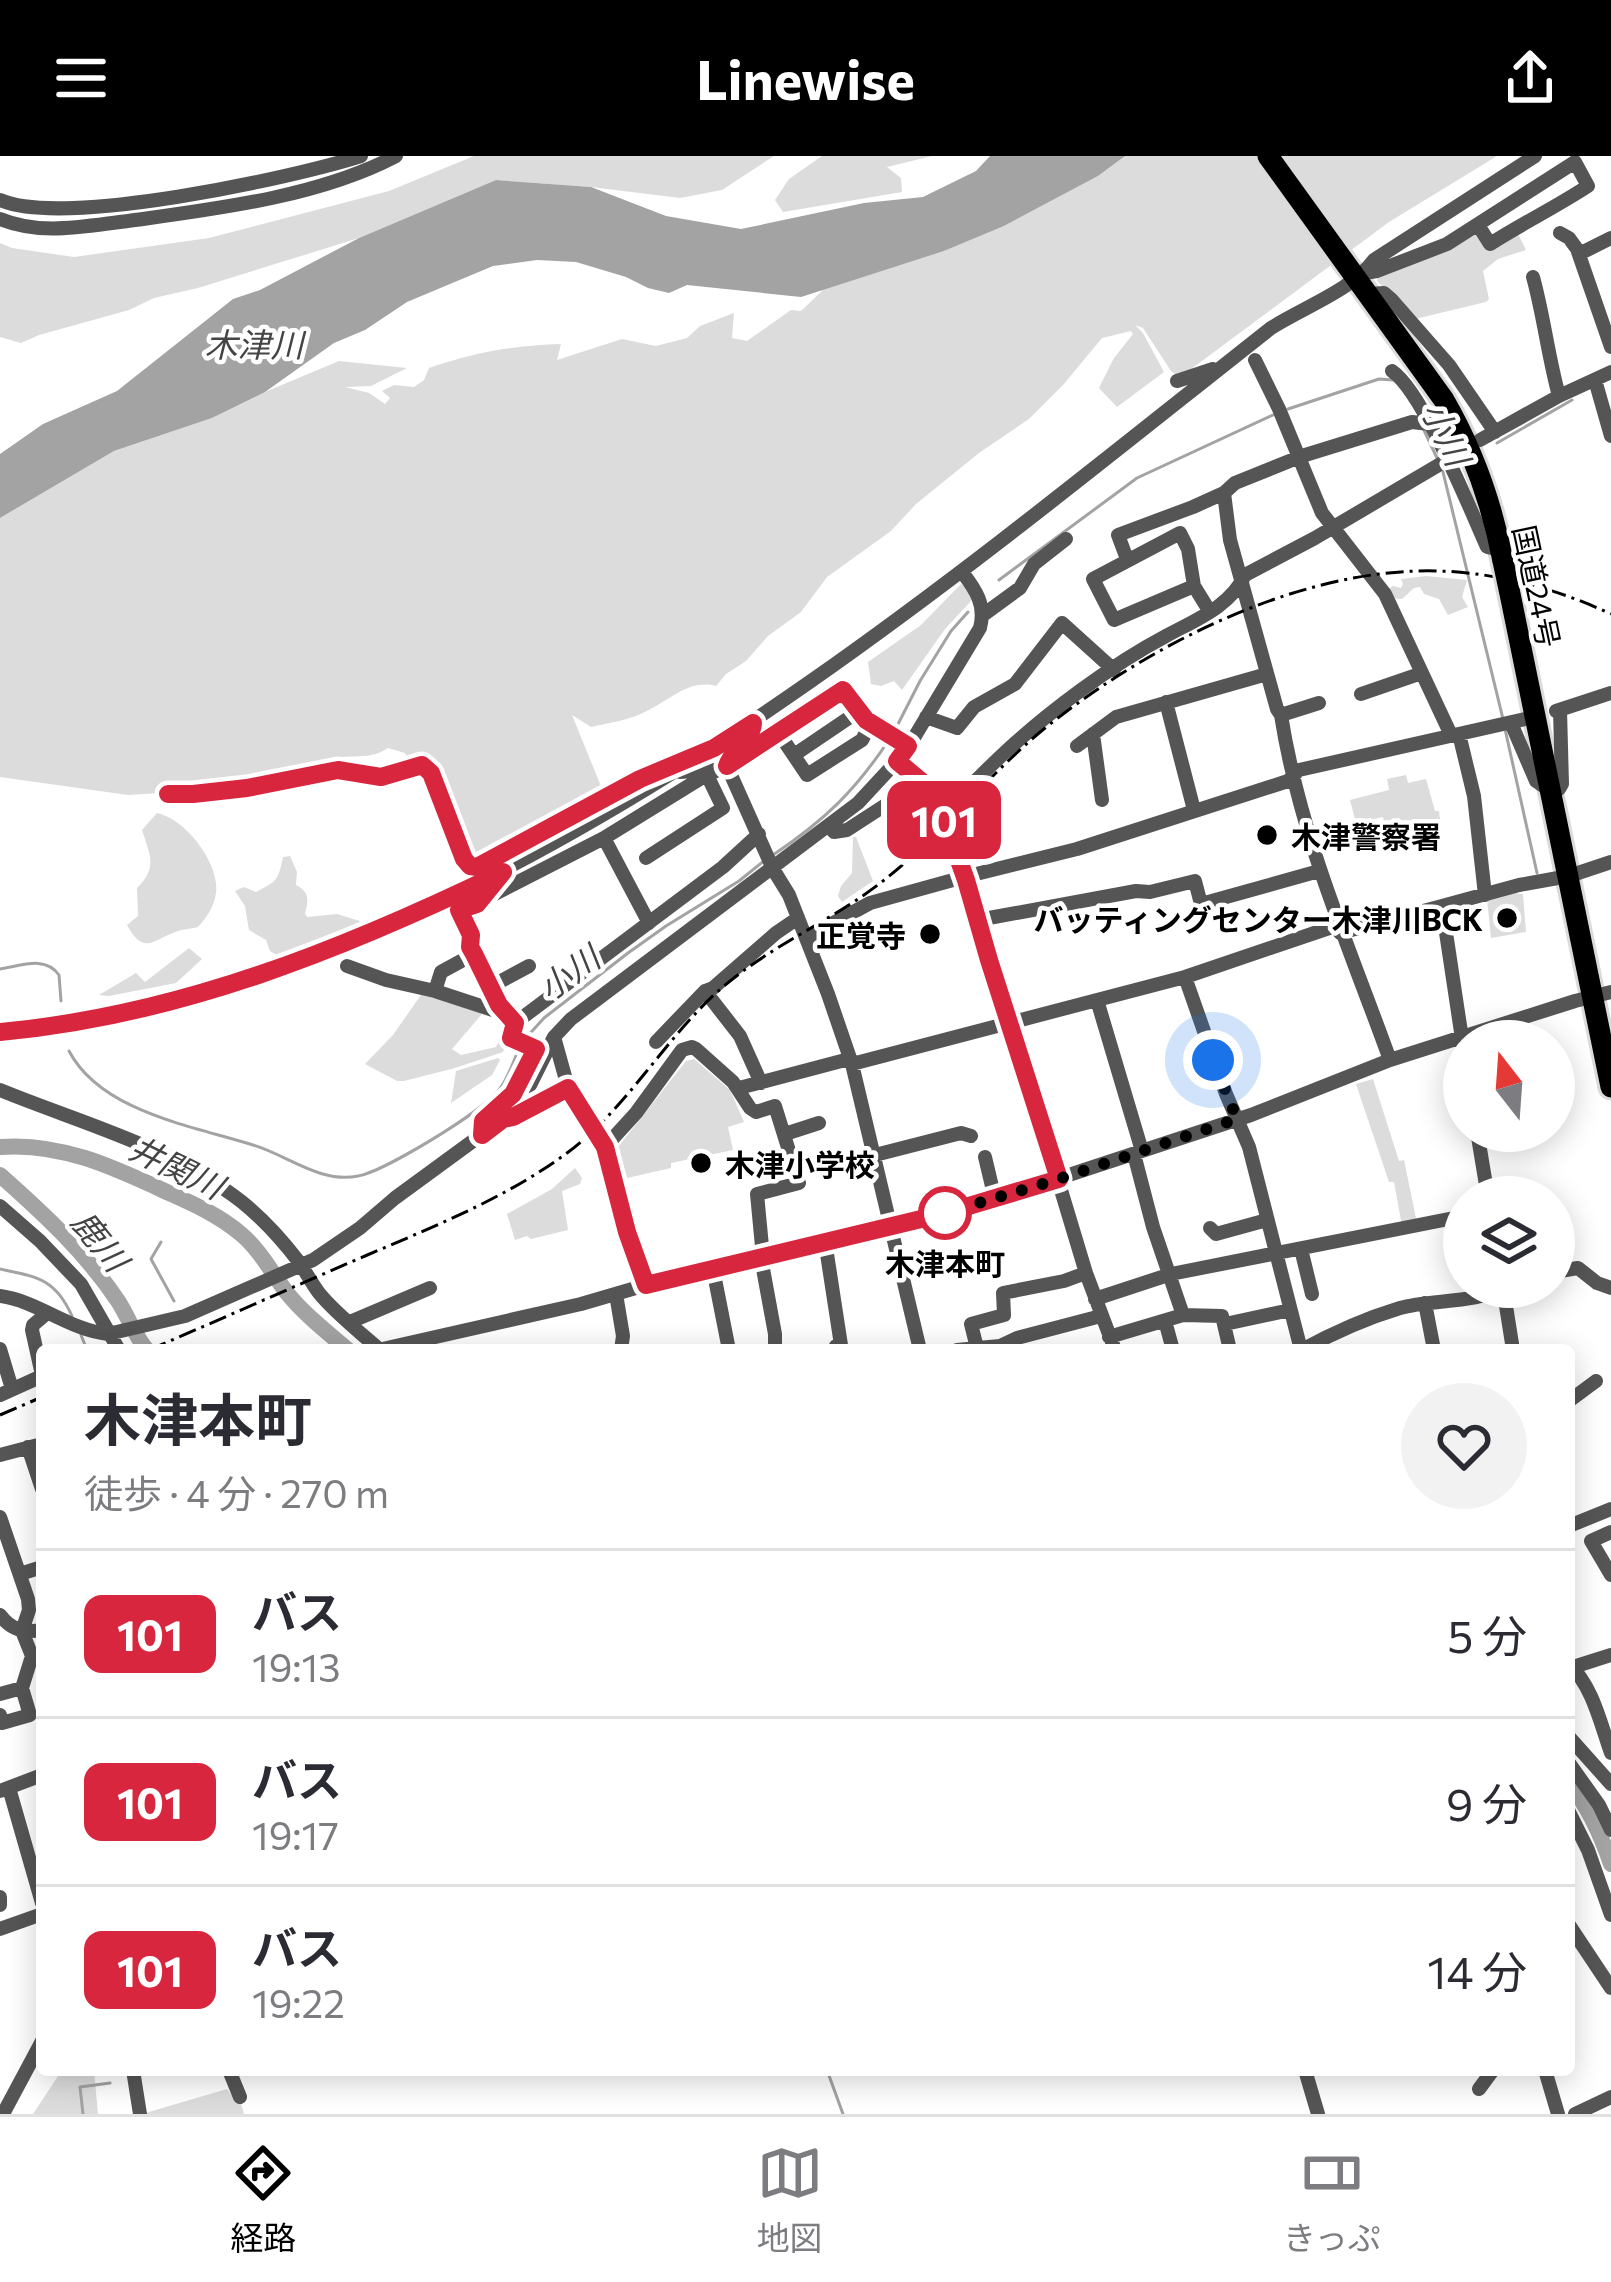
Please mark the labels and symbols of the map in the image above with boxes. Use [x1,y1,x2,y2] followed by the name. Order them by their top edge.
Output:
[205,323,307,364] water label: 木津川
[1414,394,1481,474] water label: 小川
[1507,521,1569,651] street label: 国道24号
[875,781,1013,859] line badge: 101
[1291,817,1441,854] place label: 木津警察署
[1254,822,1280,848] marker: 木津警察署
[1033,900,1483,937] place label: バッティングセンター木津川BCK
[1494,905,1520,931] marker: バッティングセンター木津川BCK
[816,916,906,953] place label: 正覚寺
[917,921,943,947] marker: 正覚寺
[529,934,609,1008] water label: 小川
[1443,1020,1575,1152] north arrow
[1183,1030,1243,1090] your location
[124,1126,233,1207] water label: 井関川
[725,1145,875,1182] place label: 木津小学校
[688,1150,714,1176] marker: 木津小学校
[920,1188,970,1238] marker: 木津本町
[64,1201,140,1281] water label: 鹿川
[885,1244,1005,1281] place label: 木津本町

